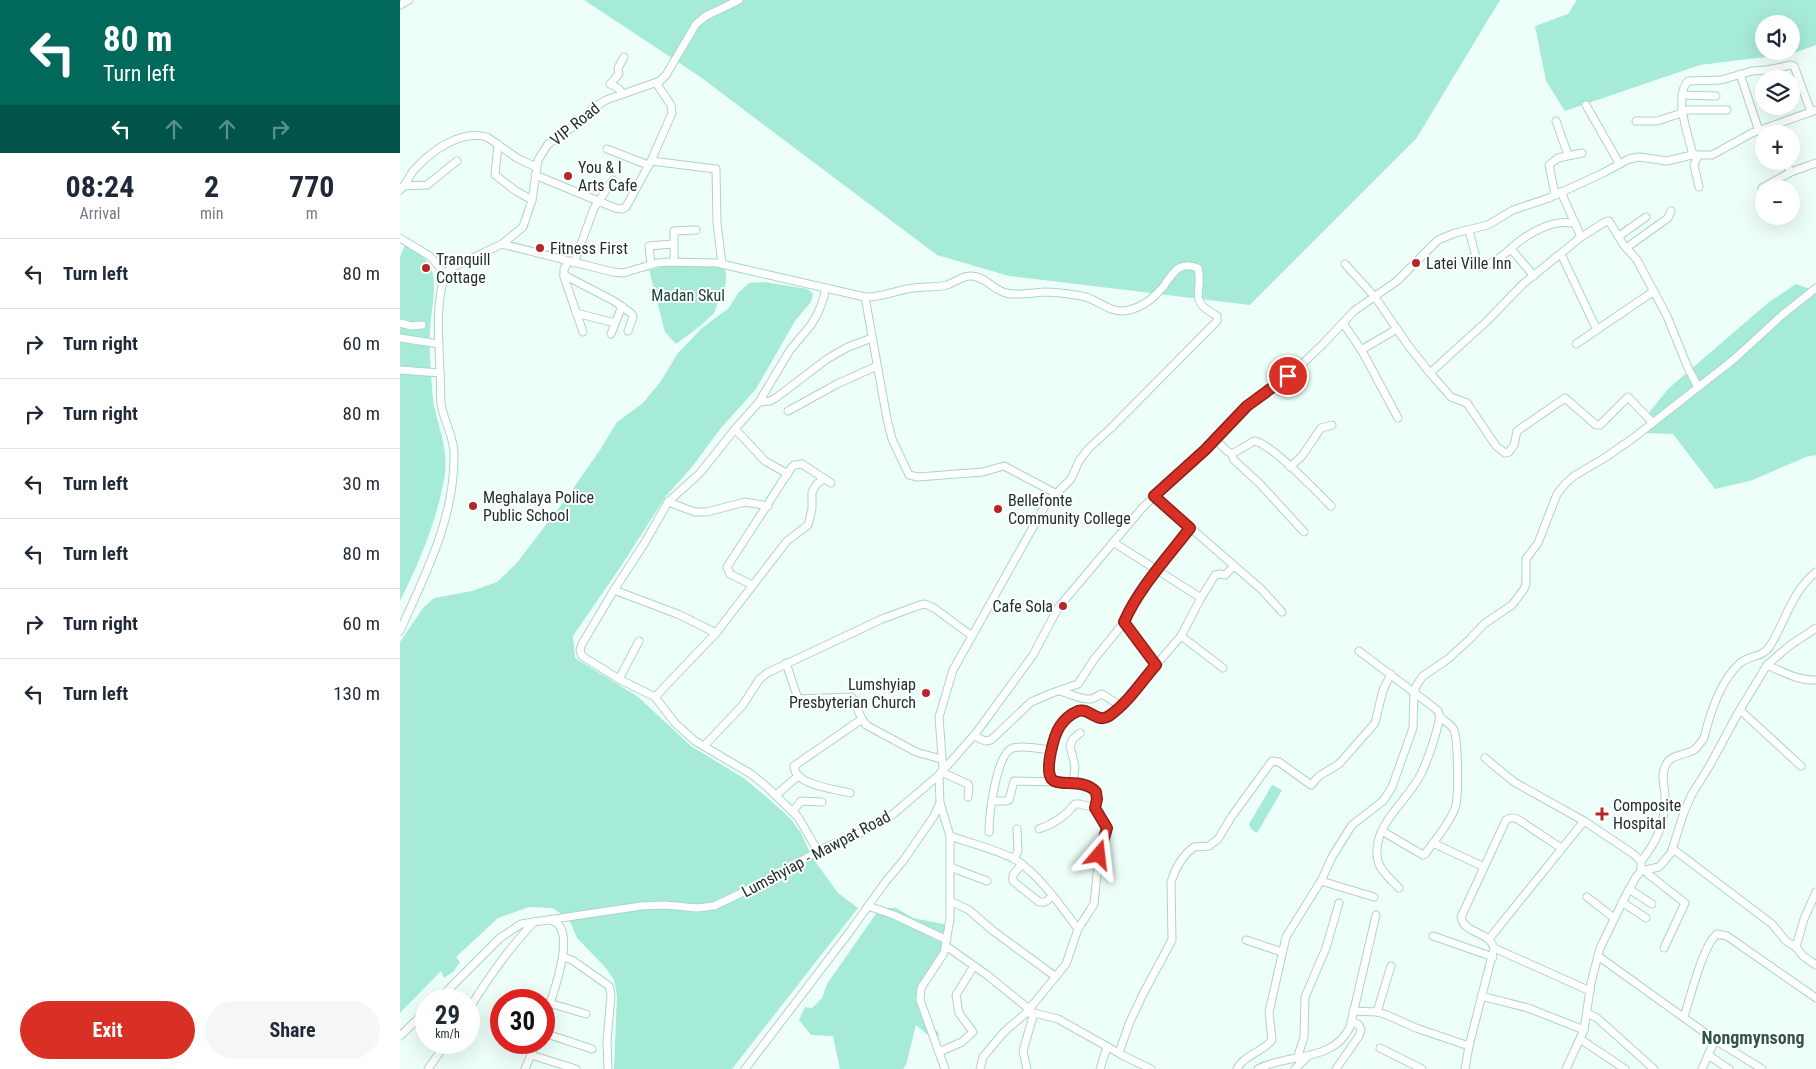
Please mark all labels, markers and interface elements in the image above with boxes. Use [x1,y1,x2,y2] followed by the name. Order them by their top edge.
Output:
[1755,15,1800,225] map controls
[1755,15,1800,60] button: sound
[103,19,172,60] text: 80 m
[20,20,85,85] icon: left
[103,61,175,86] text: Turn left
[1755,70,1800,115] button: layers
[547,98,603,150] street label: VIP Road
[107,115,135,143] icon: left
[160,115,188,143] icon: ahead
[213,115,241,143] icon: ahead
[266,115,294,143] icon: right
[1755,125,1800,170] button: +
[578,158,637,195] place label: You & I Arts Cafe
[66,169,134,204] text: 08:24
[204,169,219,204] text: 2
[289,169,334,204] text: 770
[562,170,574,182] marker: You & I Arts Cafe
[1755,180,1800,225] button: −
[80,204,120,223] text: Arrival
[200,204,223,223] text: min
[306,204,318,223] text: m
[550,239,628,258] place label: Fitness First
[534,242,546,254] marker: Fitness First
[436,250,490,287] place label: Tranquill Cottage
[1426,254,1512,273] place label: Latei Ville Inn
[1410,257,1422,269] marker: Latei Ville Inn
[20,260,48,288] icon: left
[63,262,128,285] text: Turn left
[343,262,380,285] text: 80 m
[420,262,432,274] marker: Tranquill Cottage
[651,286,725,305] park label: Madan Skul
[20,330,48,358] icon: right
[63,332,138,355] text: Turn right
[343,332,380,355] text: 60 m
[1267,355,1309,397] pin
[1274,362,1302,390] icon: arrive
[20,400,48,428] icon: right
[63,402,138,425] text: Turn right
[343,402,380,425] text: 80 m
[20,470,48,498] icon: left
[63,472,128,495] text: Turn left
[343,472,380,495] text: 30 m
[483,488,594,525] place label: Meghalaya Police Public School
[1008,491,1131,528] place label: Bellefonte Community College
[467,500,479,512] marker: Meghalaya Police Public School
[992,503,1004,515] marker: Bellefonte Community College
[20,540,48,568] icon: left
[63,542,128,565] text: Turn left
[343,542,380,565] text: 80 m
[993,597,1053,616] place label: Cafe Sola
[1057,600,1069,612] marker: Cafe Sola
[20,610,48,638] icon: right
[63,612,138,635] text: Turn right
[343,612,380,635] text: 60 m
[789,675,916,712] place label: Lumshyiap Presbyterian Church
[20,680,48,708] icon: left
[63,682,128,705] text: Turn left
[333,682,380,705] text: 130 m
[920,687,932,699] marker: Lumshyiap Presbyterian Church
[1613,796,1681,833] place label: Composite Hospital
[738,807,894,901] street label: Lumshyiap - Mawpat Road
[1595,807,1609,821] marker: Composite Hospital
[1072,828,1124,880] position arrow
[490,989,555,1054] speed limit sign: 30
[20,1001,195,1059] button: Exit
[205,1001,380,1059] button: Share
[435,1001,460,1030] text: 29
[435,1027,460,1041] text: km/h
[1701,1027,1805,1048] district label: Nongmynsong

